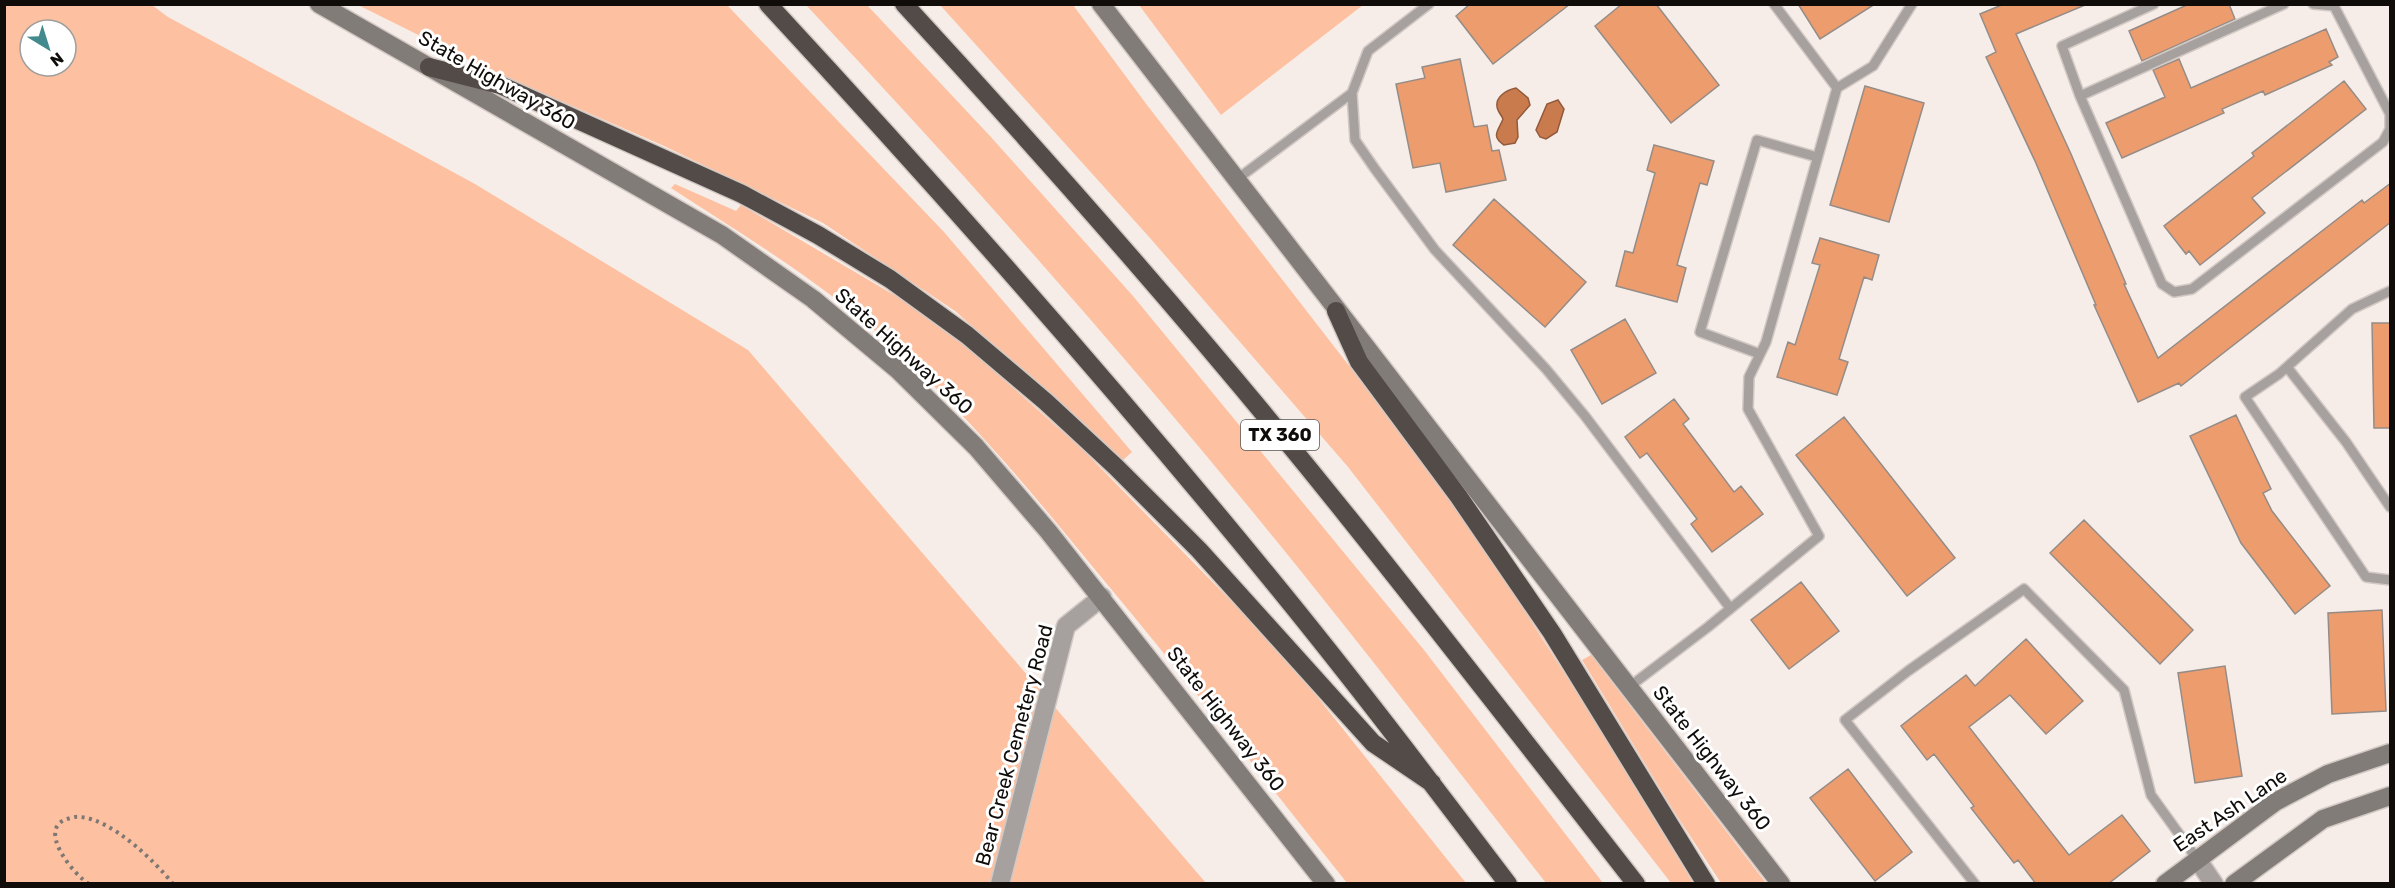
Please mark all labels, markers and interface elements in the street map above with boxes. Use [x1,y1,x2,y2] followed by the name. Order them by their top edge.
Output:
[18,18,78,78] north arrow
[414,25,580,135] street label: State Highway 360
[47,48,67,70] text: N
[830,283,978,419] street label: State Highway 360
[1241,420,1319,450] road number: TX 360
[970,622,1058,868] street label: Bear Creek Cemetery Road
[1162,642,1290,796] street label: State Highway 360
[1648,681,1776,835] street label: State Highway 360
[2169,763,2291,857] street label: East Ash Lane

